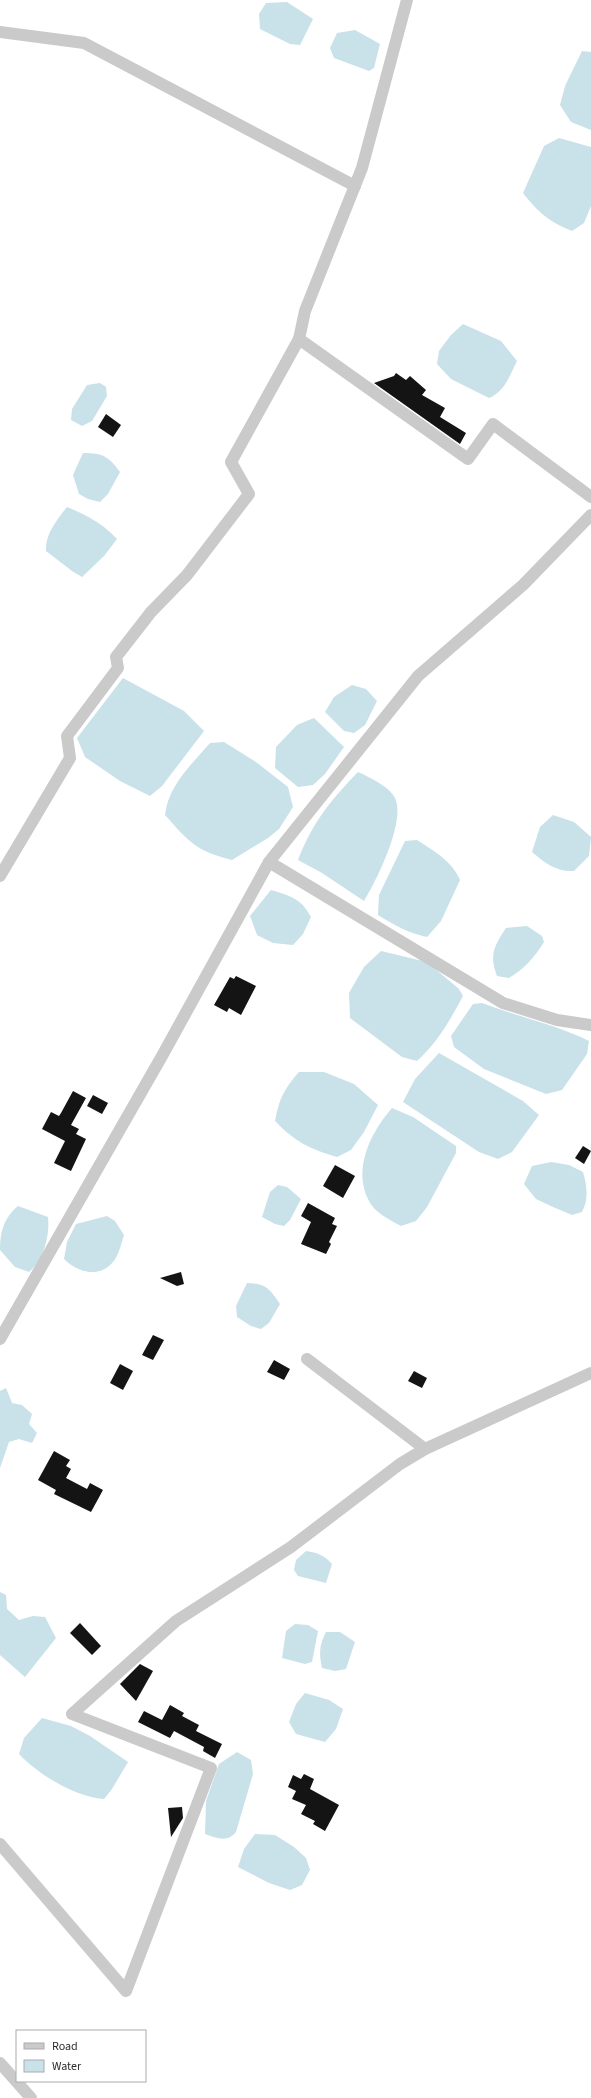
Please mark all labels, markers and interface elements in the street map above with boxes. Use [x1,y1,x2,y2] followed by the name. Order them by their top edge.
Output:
[16,2030,146,2082] legend
[52,2038,78,2055] text: Road
[52,2058,82,2075] text: Water

